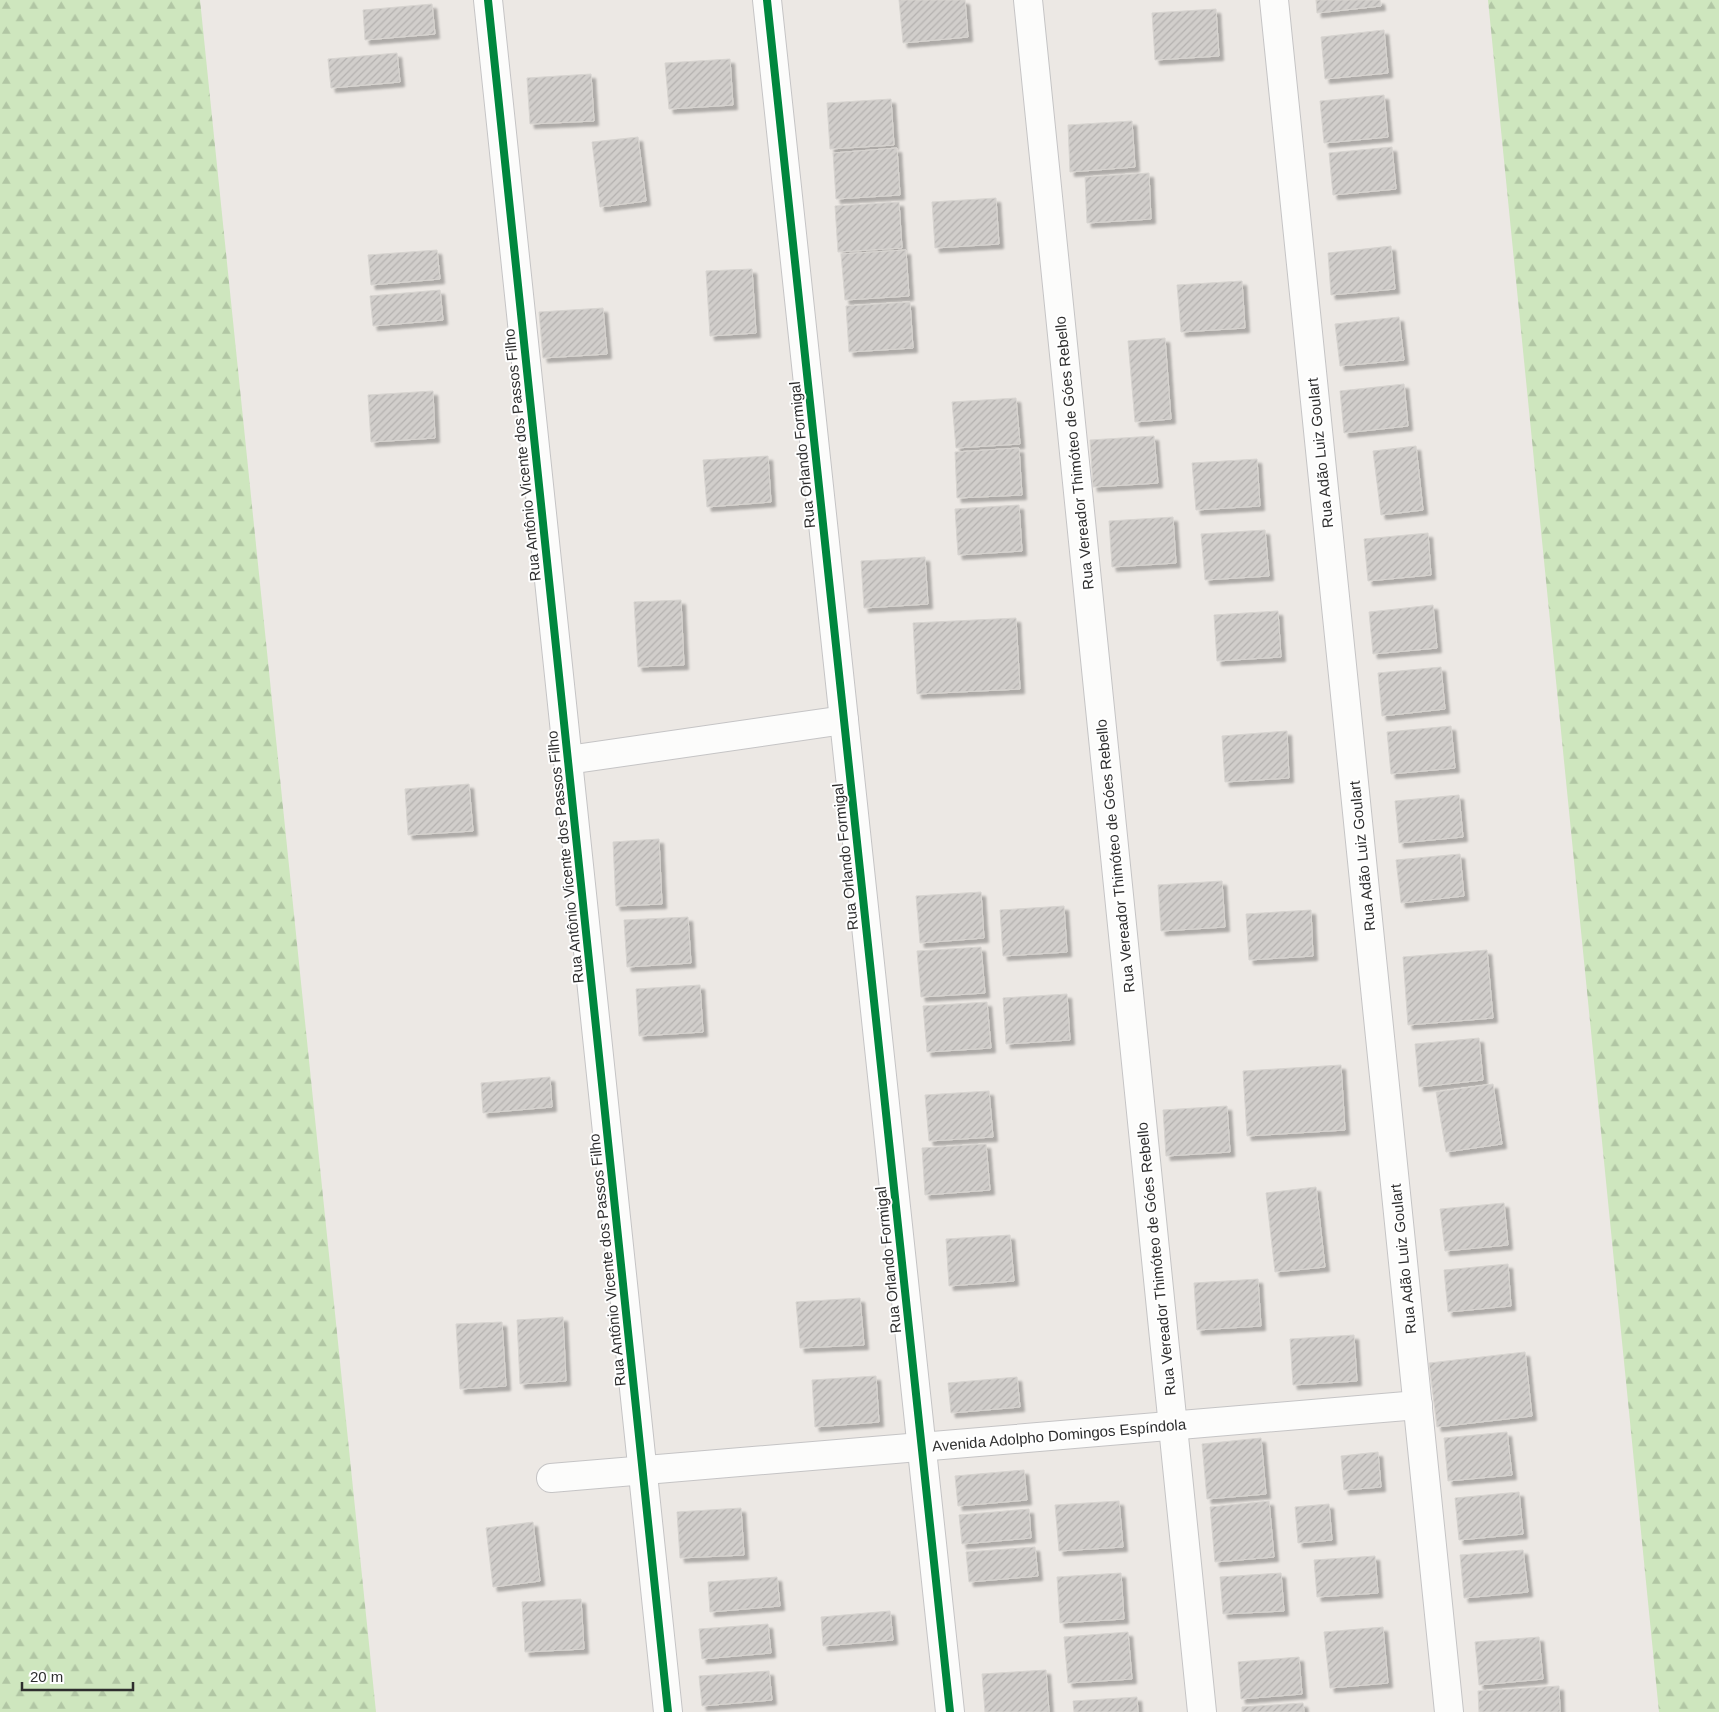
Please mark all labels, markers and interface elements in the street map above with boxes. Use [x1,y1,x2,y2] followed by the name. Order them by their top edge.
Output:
[1051,315,1097,591] street label: Rua Vereador Thimóteo de Góes Rebello
[500,328,544,582] street label: Rua Antônio Vicente dos Passos Filho
[1304,376,1336,529] street label: Rua Adão Luiz Goulart
[786,381,818,529] street label: Rua Orlando Formigal
[1092,718,1138,994] street label: Rua Vereador Thimóteo de Góes Rebello
[543,730,587,984] street label: Rua Antônio Vicente dos Passos Filho
[1346,779,1378,932] street label: Rua Adão Luiz Goulart
[829,783,861,931] street label: Rua Orlando Formigal
[1133,1121,1179,1397] street label: Rua Vereador Thimóteo de Góes Rebello
[585,1133,629,1387] street label: Rua Antônio Vicente dos Passos Filho
[1387,1182,1419,1335] street label: Rua Adão Luiz Goulart
[872,1186,904,1334] street label: Rua Orlando Formigal
[931,1415,1187,1455] street label: Avenida Adolpho Domingos Espíndola
[22,1660,134,1692] scale bar
[30,1668,63,1685] text: 20 m

